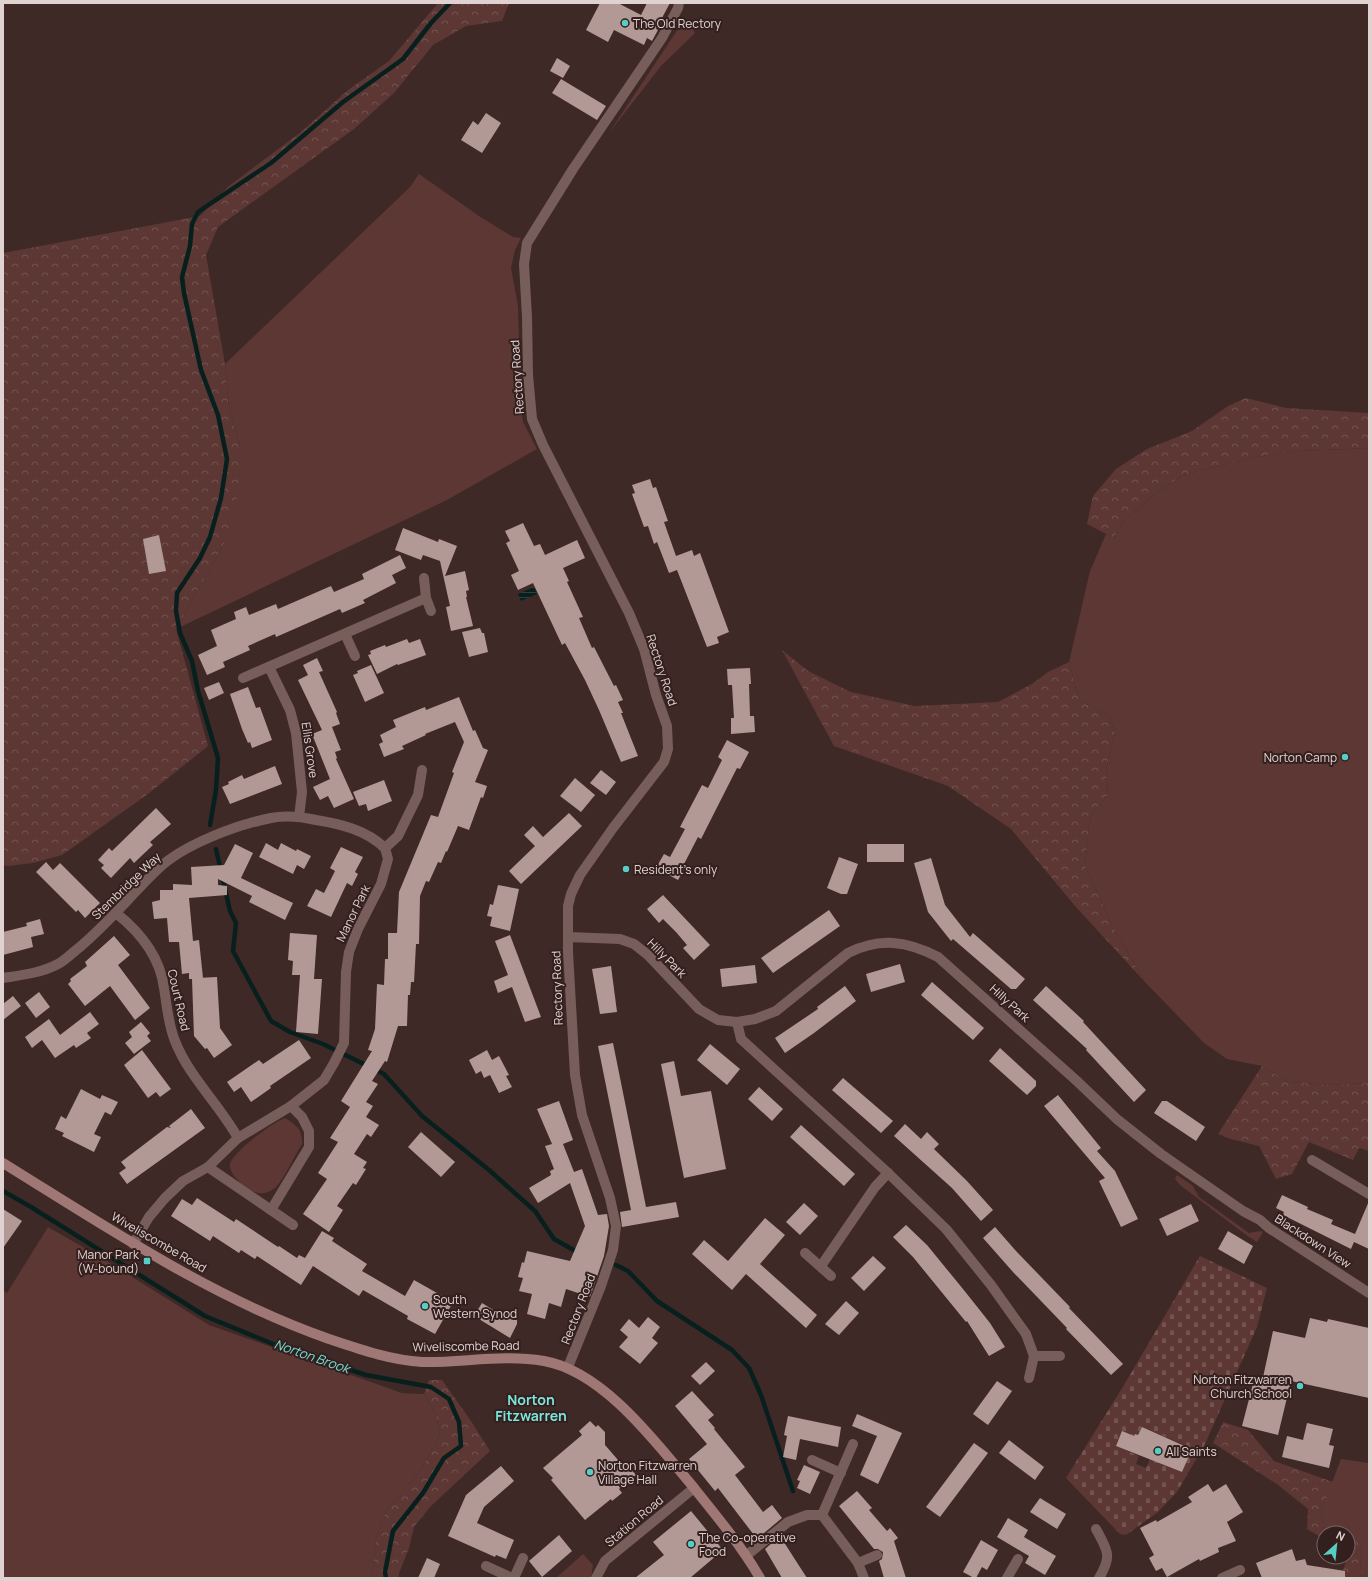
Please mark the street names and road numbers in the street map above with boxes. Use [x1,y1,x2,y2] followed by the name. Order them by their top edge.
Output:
[506,339,528,415] street label: Rectory Road
[642,632,682,708] street label: Rectory Road
[298,721,322,779] street label: Ellis Grove
[88,848,165,923] street label: Stembridge Way
[332,881,375,944] street label: Manor Park
[644,935,691,982] street label: Hilly Park
[547,951,567,1025] street label: Rectory Road
[164,967,194,1033] street label: Court Road
[986,980,1035,1026] street label: Hilly Park
[108,1208,210,1276] street label: Wiveliscombe Road
[1272,1210,1354,1272] street label: Blackdown View
[557,1271,599,1347] street label: Rectory Road
[412,1337,520,1355] street label: Wiveliscombe Road
[601,1491,667,1551] street label: Station Road

